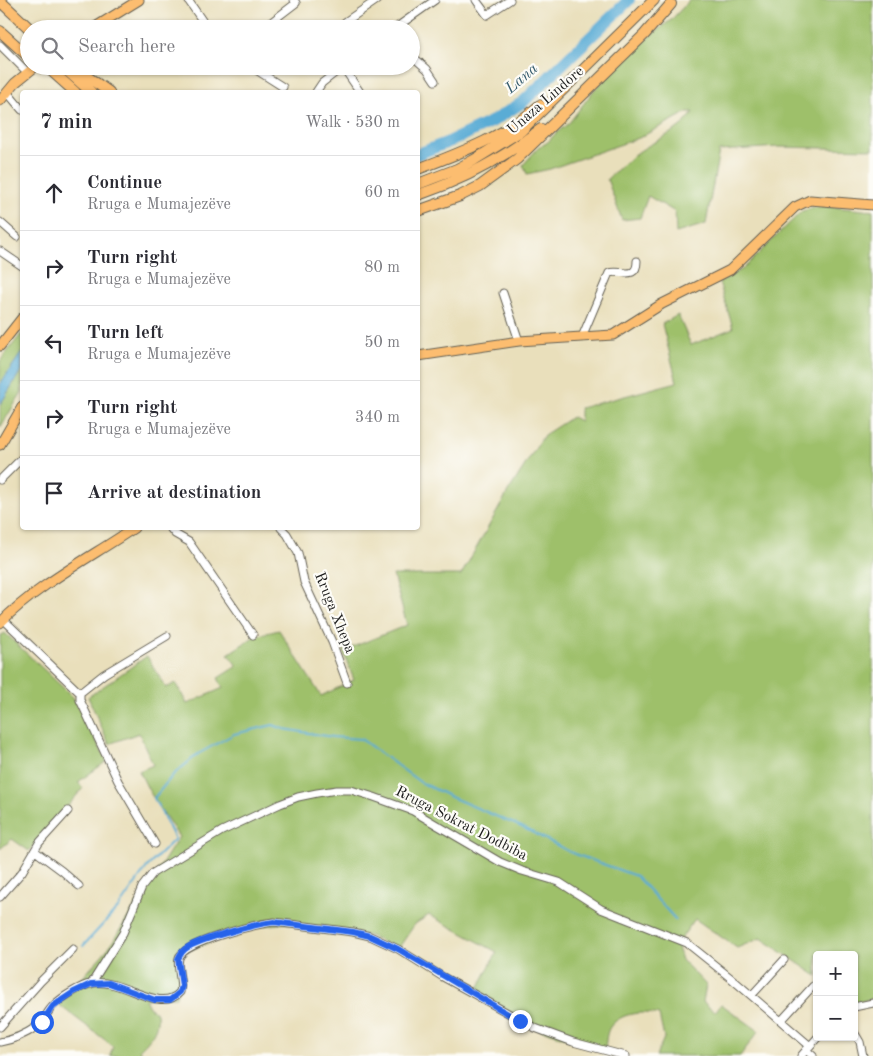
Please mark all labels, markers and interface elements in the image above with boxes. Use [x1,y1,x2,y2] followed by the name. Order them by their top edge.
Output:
[20,20,420,75] search box
[38,34,66,62] icon: search
[78,38,175,57] text: Search here
[502,60,542,98] water label: Lana
[505,64,587,138] street label: Unaza Lindore
[40,112,93,133] text: 7 min
[305,115,400,131] text: Walk · 530 m
[87,174,162,193] text: Continue
[40,179,68,207] icon: ahead
[364,185,400,201] text: 60 m
[87,197,231,213] text: Rruga e Mumajezëve
[87,249,177,268] text: Turn right
[40,254,68,282] icon: right
[364,260,400,276] text: 80 m
[87,272,231,288] text: Rruga e Mumajezëve
[87,324,164,343] text: Turn left
[40,329,68,357] icon: left
[364,335,400,351] text: 50 m
[87,347,231,363] text: Rruga e Mumajezëve
[87,399,177,418] text: Turn right
[40,404,68,432] icon: right
[355,410,400,426] text: 340 m
[87,422,231,438] text: Rruga e Mumajezëve
[40,479,68,507] icon: arrive
[87,484,261,503] text: Arrive at destination
[311,570,357,656] street label: Rruga Xhepa
[393,784,530,864] street label: Rruga Sokrat Dodbiba
[813,951,858,1041] map controls
[813,951,858,996] button: +
[813,996,858,1041] button: −
[509,1010,532,1033] route end
[31,1011,54,1034] route start

